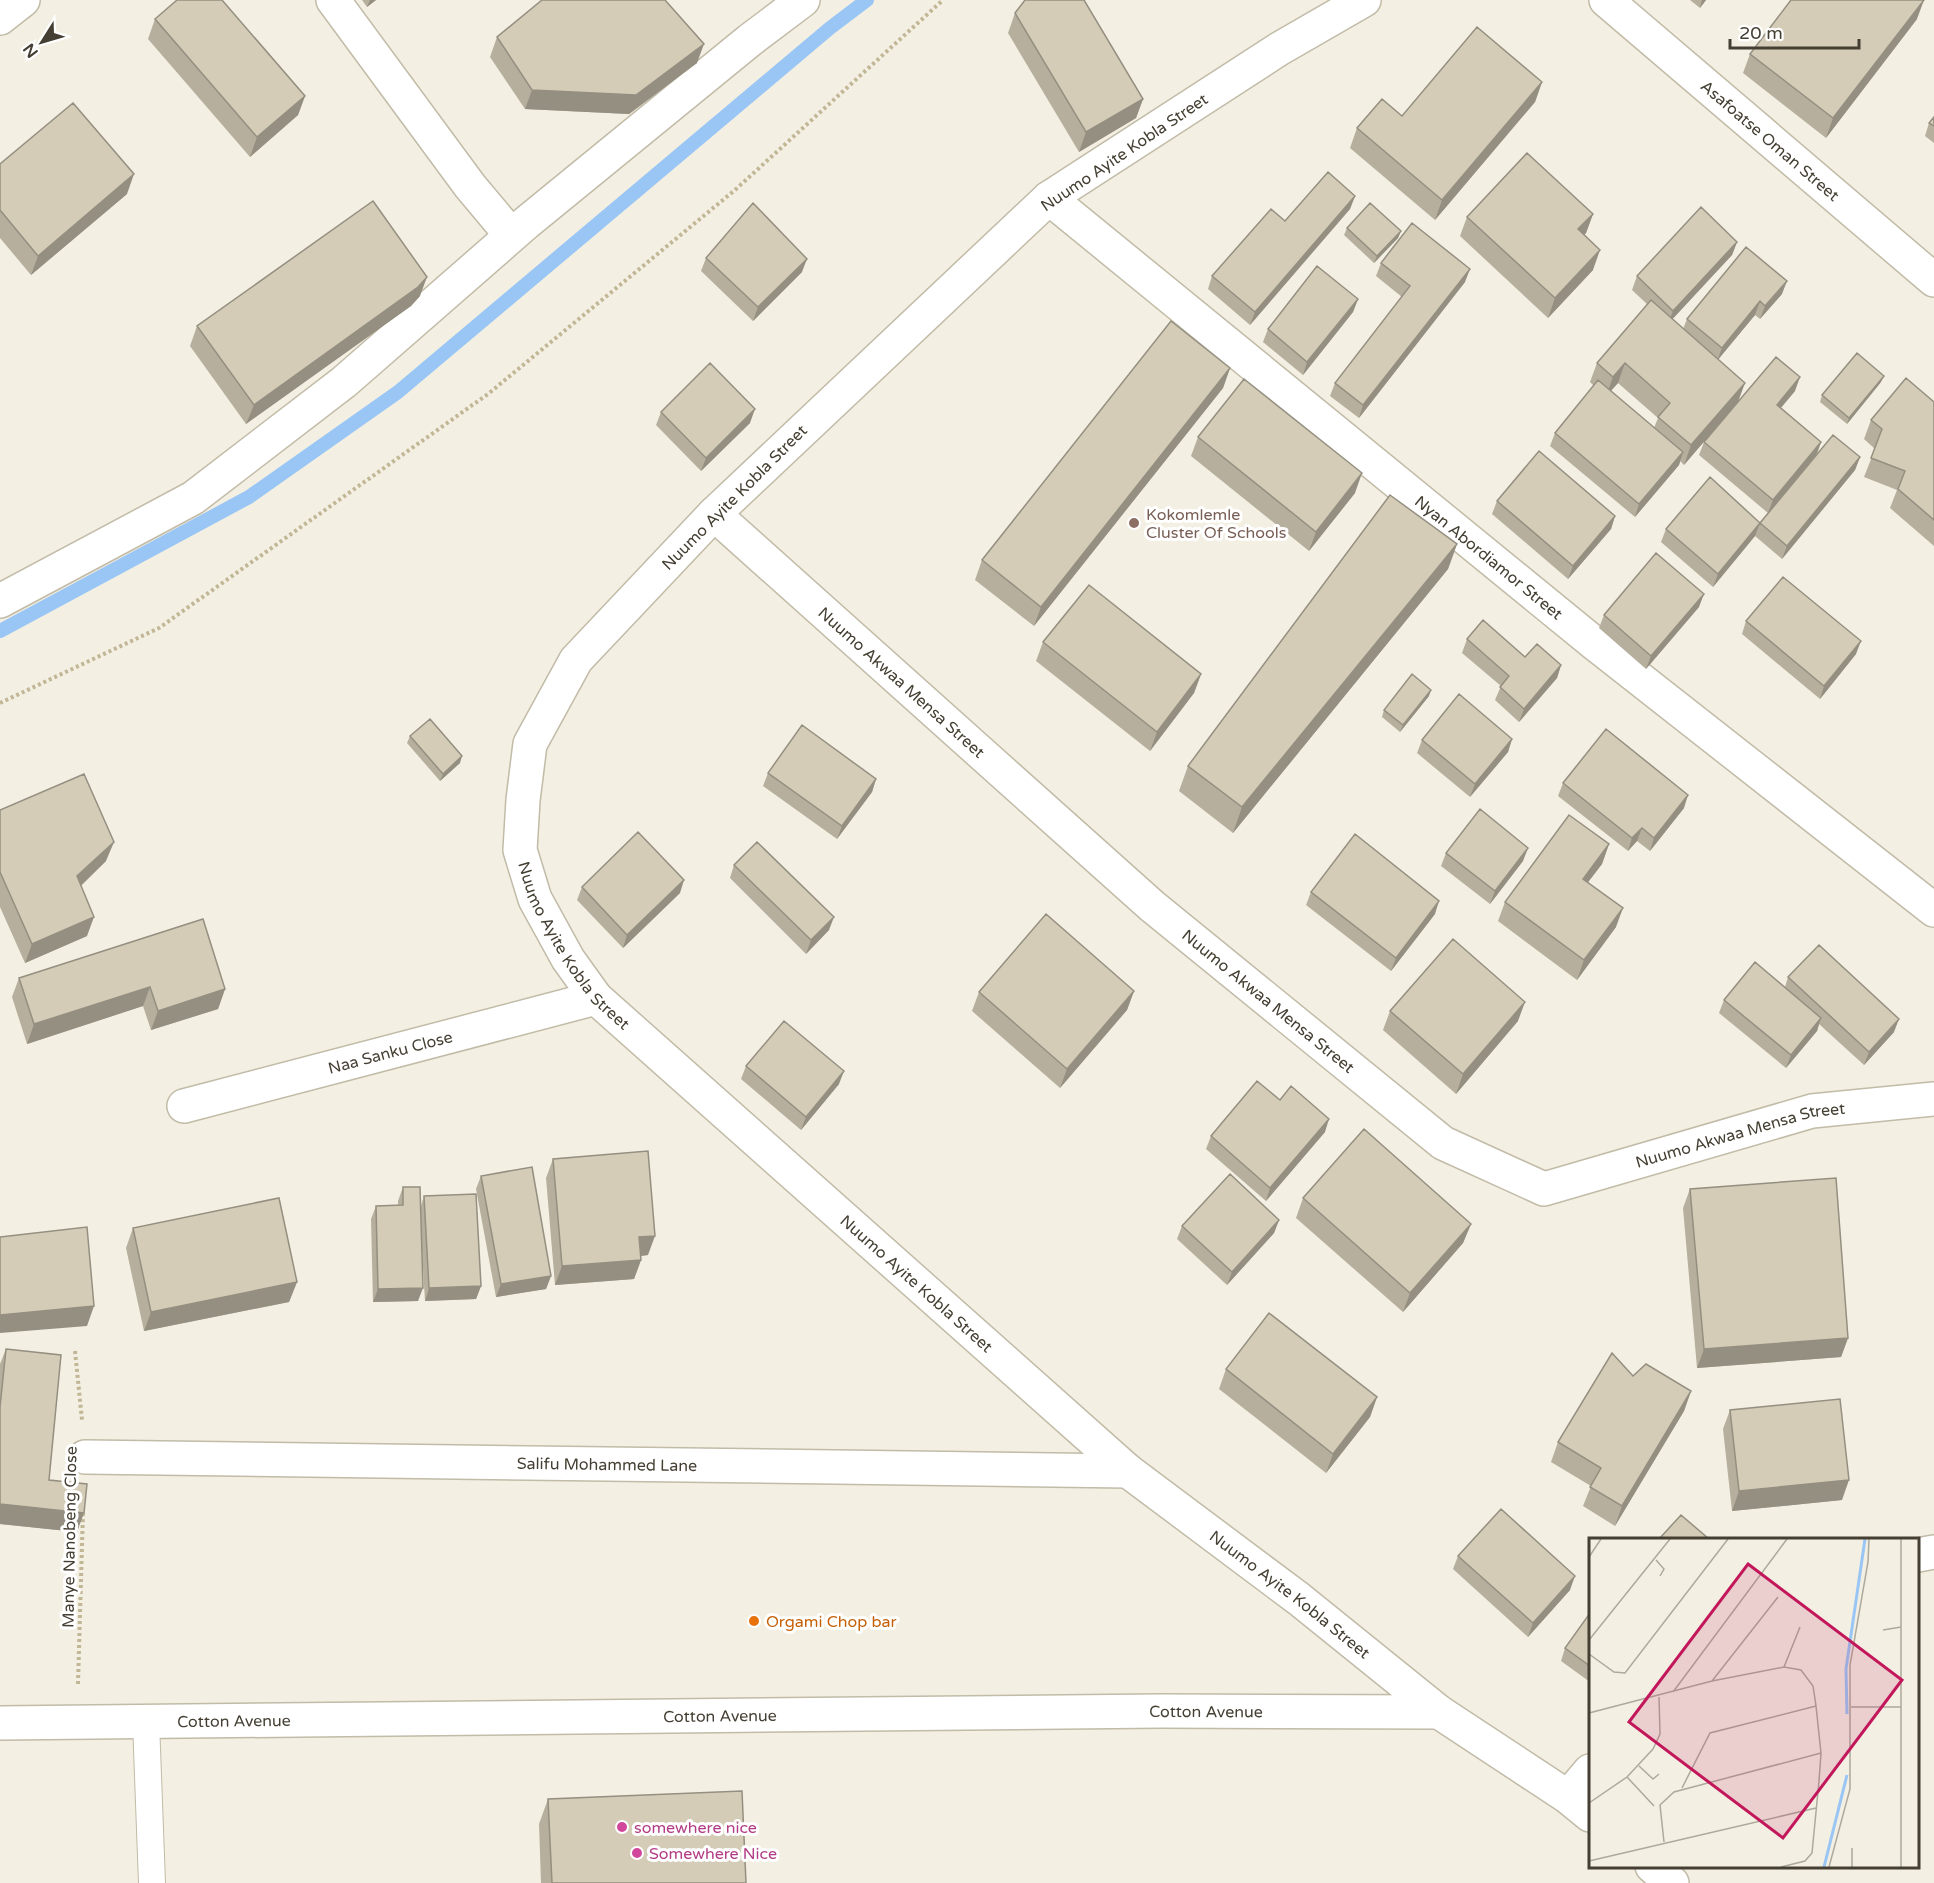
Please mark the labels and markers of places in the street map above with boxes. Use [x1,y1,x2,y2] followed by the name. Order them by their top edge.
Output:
[1146,505,1286,543] place label: Kokomlemle Cluster Of Schools
[1127,516,1141,530] marker: Kokomlemle Cluster Of Schools
[766,1612,898,1632] place label: Orgami Chop bar
[747,1614,761,1628] marker: Orgami Chop bar
[634,1818,757,1838] place label: somewhere nice
[615,1820,629,1834] marker: somewhere nice
[649,1844,777,1864] place label: Somewhere Nice
[630,1846,644,1860] marker: Somewhere Nice

